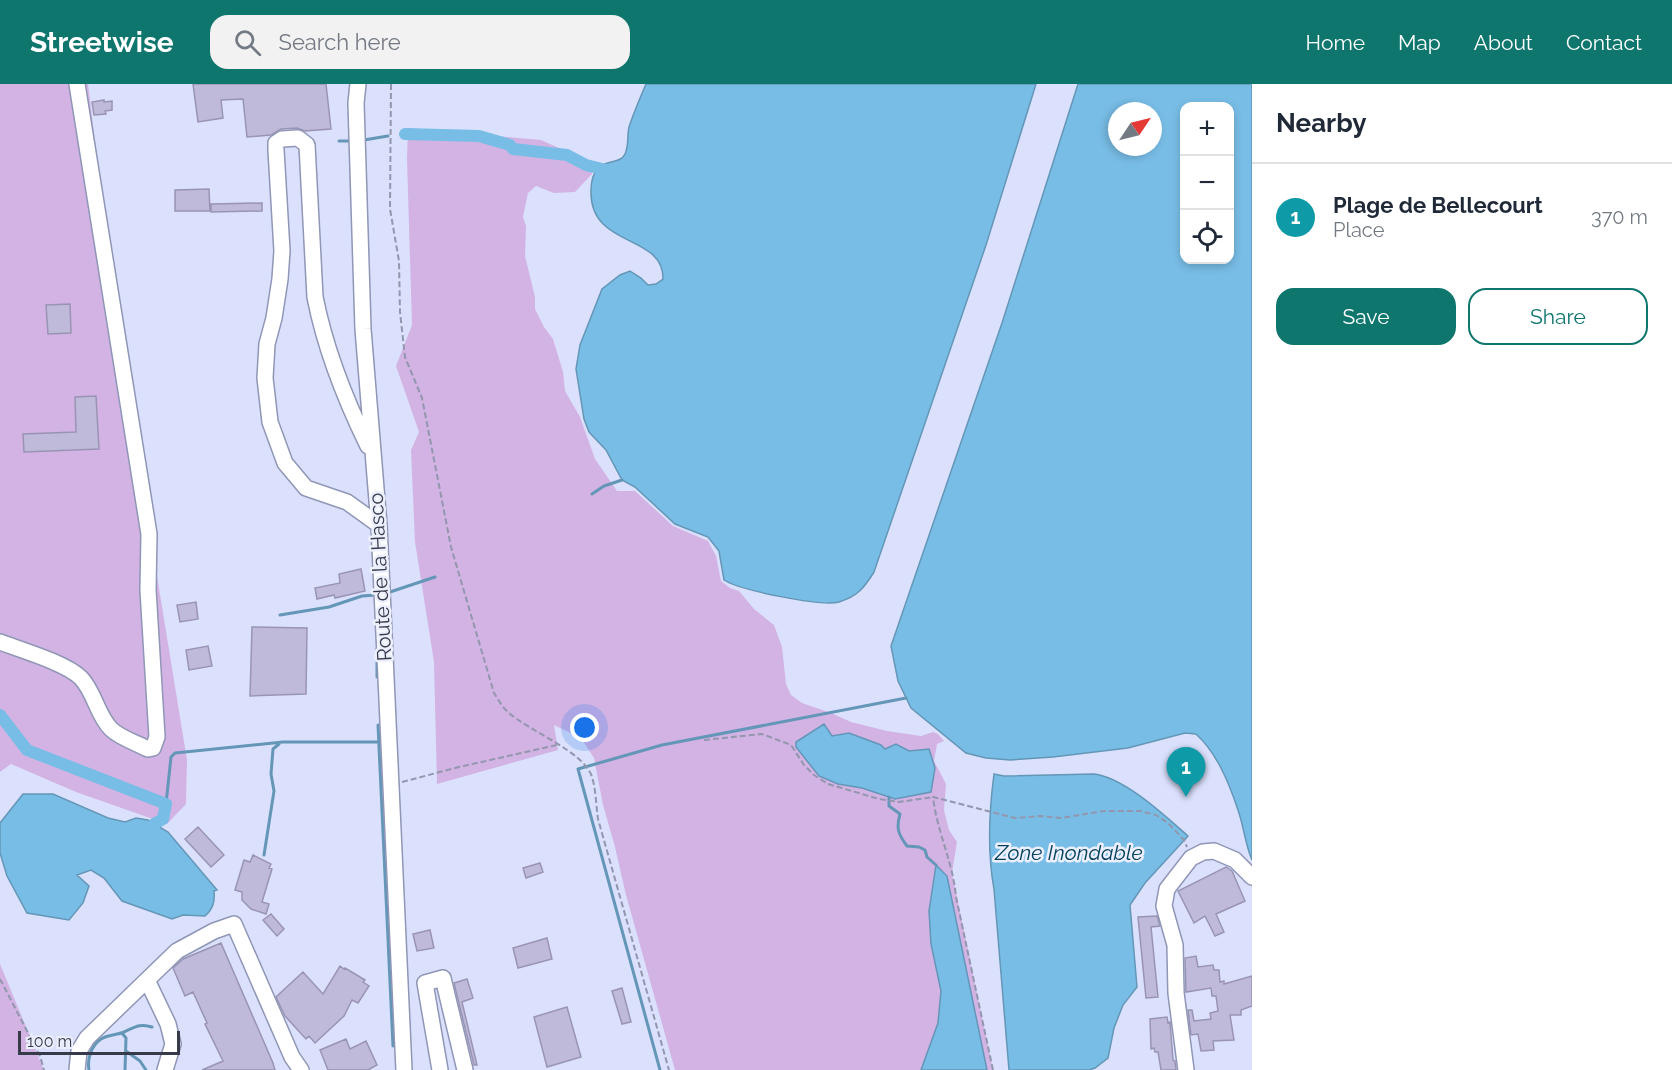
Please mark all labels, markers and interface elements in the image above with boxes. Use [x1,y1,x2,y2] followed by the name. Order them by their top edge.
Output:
[210,15,630,69] search box
[30,26,174,59] text: Streetwise
[231,26,264,59] icon: search
[279,29,401,55] text: Search here
[1306,30,1365,55] text: Home
[1398,30,1441,55] text: Map
[1474,30,1533,55] text: About
[1566,30,1642,55] text: Contact
[1108,102,1162,156] north arrow
[1180,102,1234,264] map controls
[1180,102,1234,156] button: +
[1276,108,1366,138] text: Nearby
[1180,156,1234,210] button: −
[1333,192,1543,218] text: Plage de Bellecourt
[1291,205,1300,229] text: 1
[1591,205,1648,229] text: 370 m
[1180,210,1234,264] button: locate
[1333,218,1384,242] text: Place
[1276,288,1456,345] button: Save
[1468,288,1648,345] button: Share
[364,492,396,662] street label: Route de la Hasco
[570,713,599,742] your location
[1166,748,1206,797] pin: 1
[994,840,1143,865] water label: Zone Inondable
[18,1028,180,1056] scale bar
[27,1032,72,1051] text: 100 m

